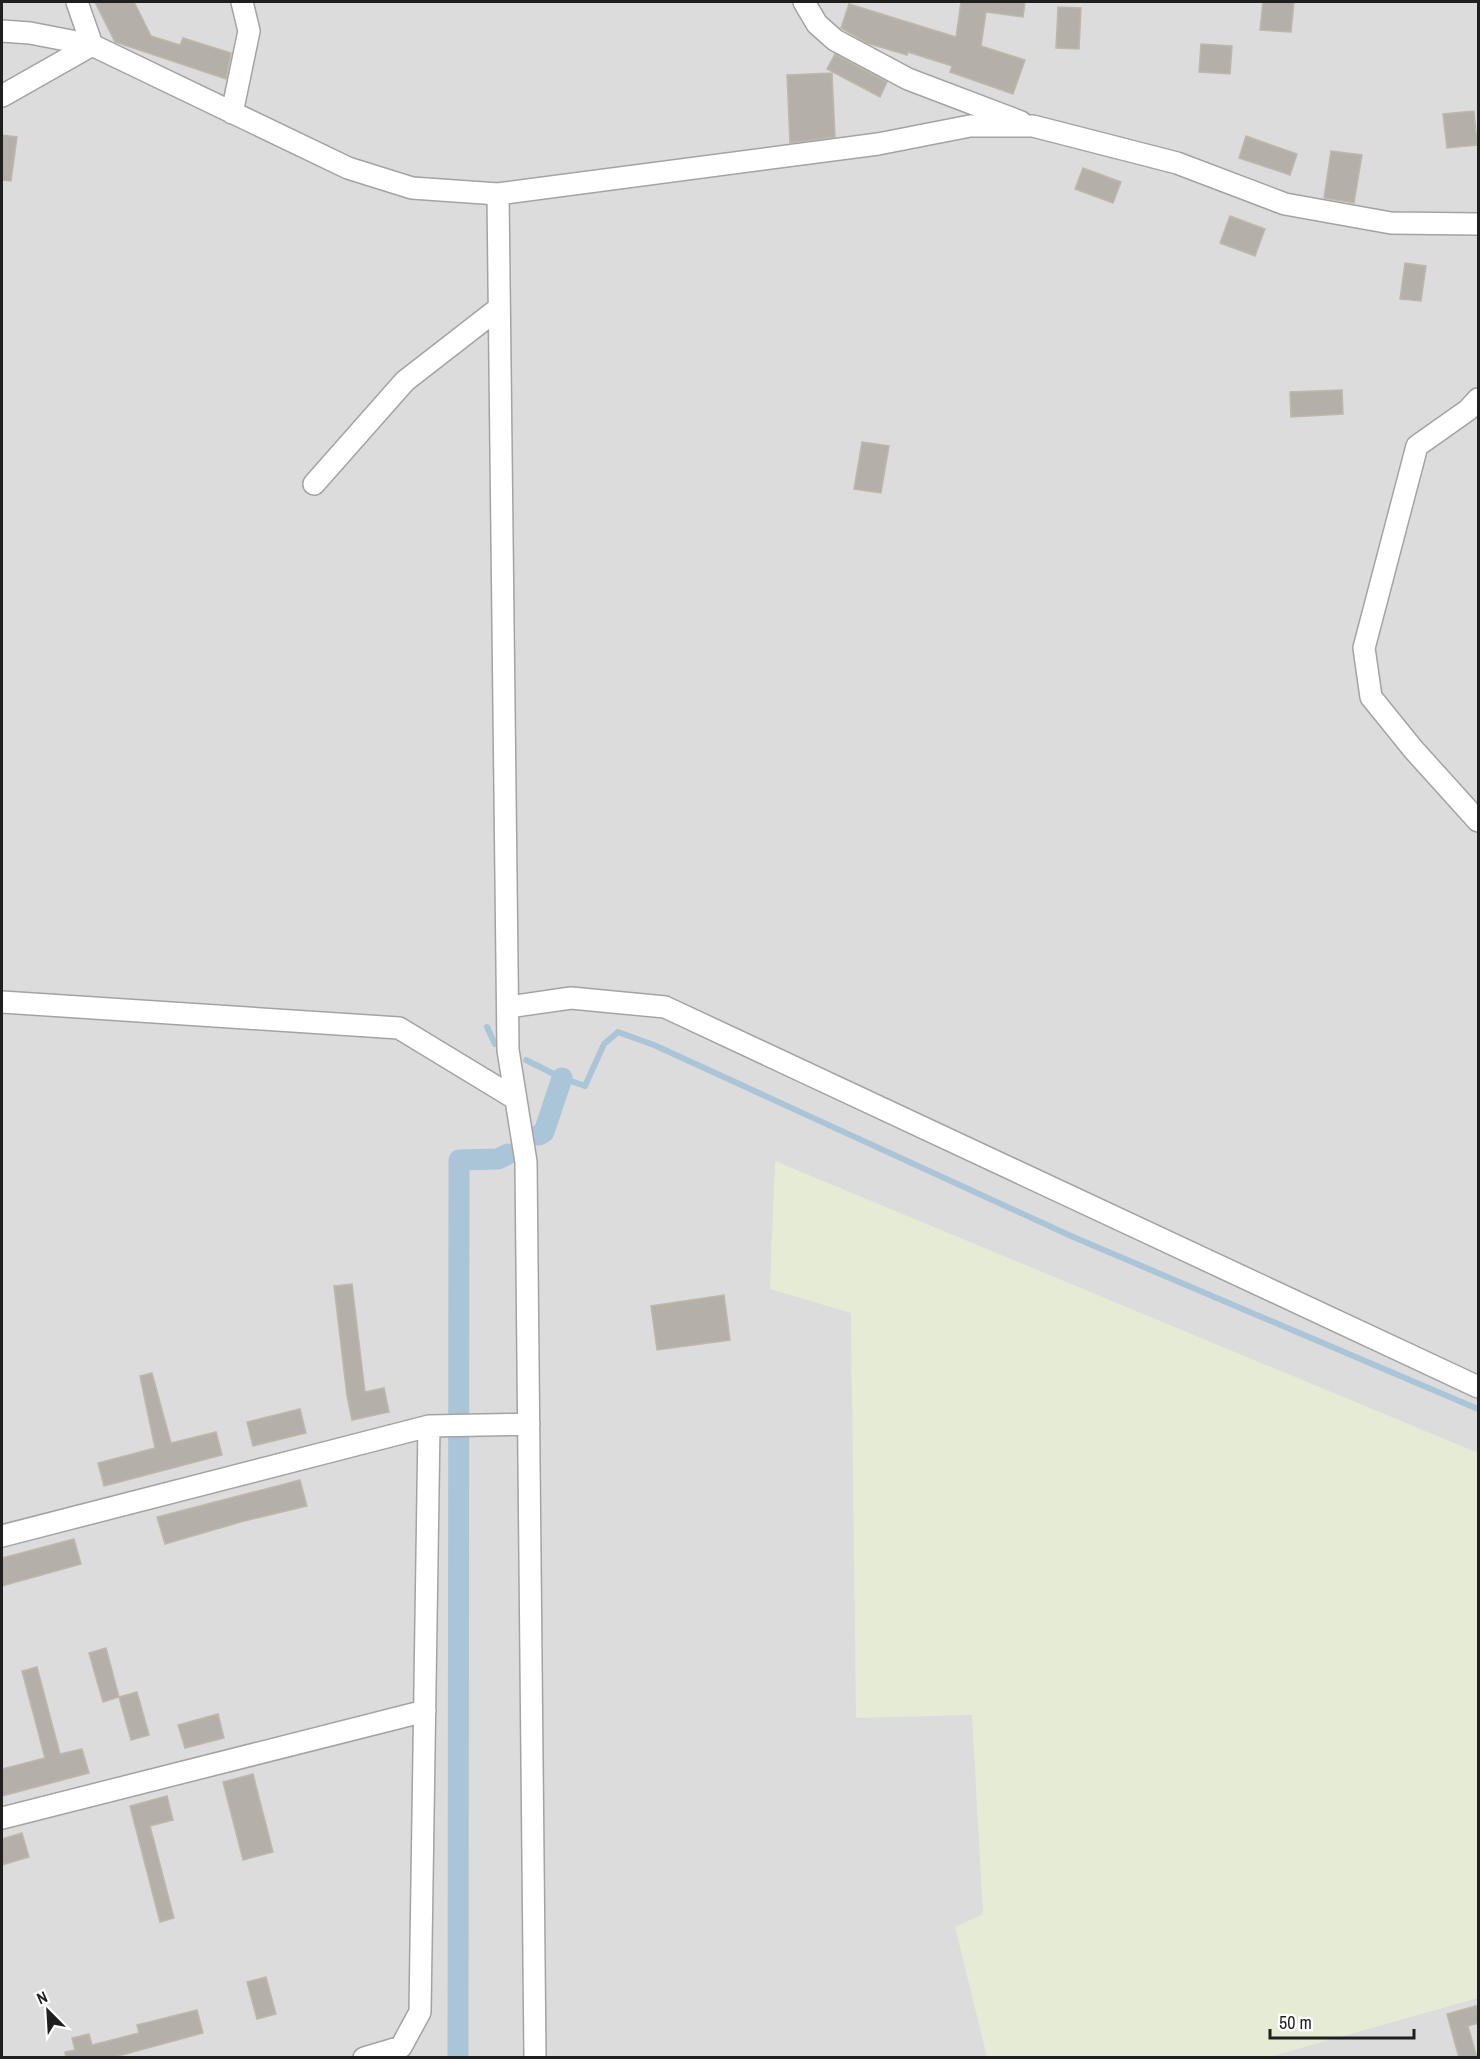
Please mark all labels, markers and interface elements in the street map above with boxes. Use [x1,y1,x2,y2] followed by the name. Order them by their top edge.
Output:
[18,1981,78,2041] north arrow
[33,1985,51,2009] text: N
[1270,2002,1414,2040] scale bar
[1279,2010,1312,2035] text: 50 m

